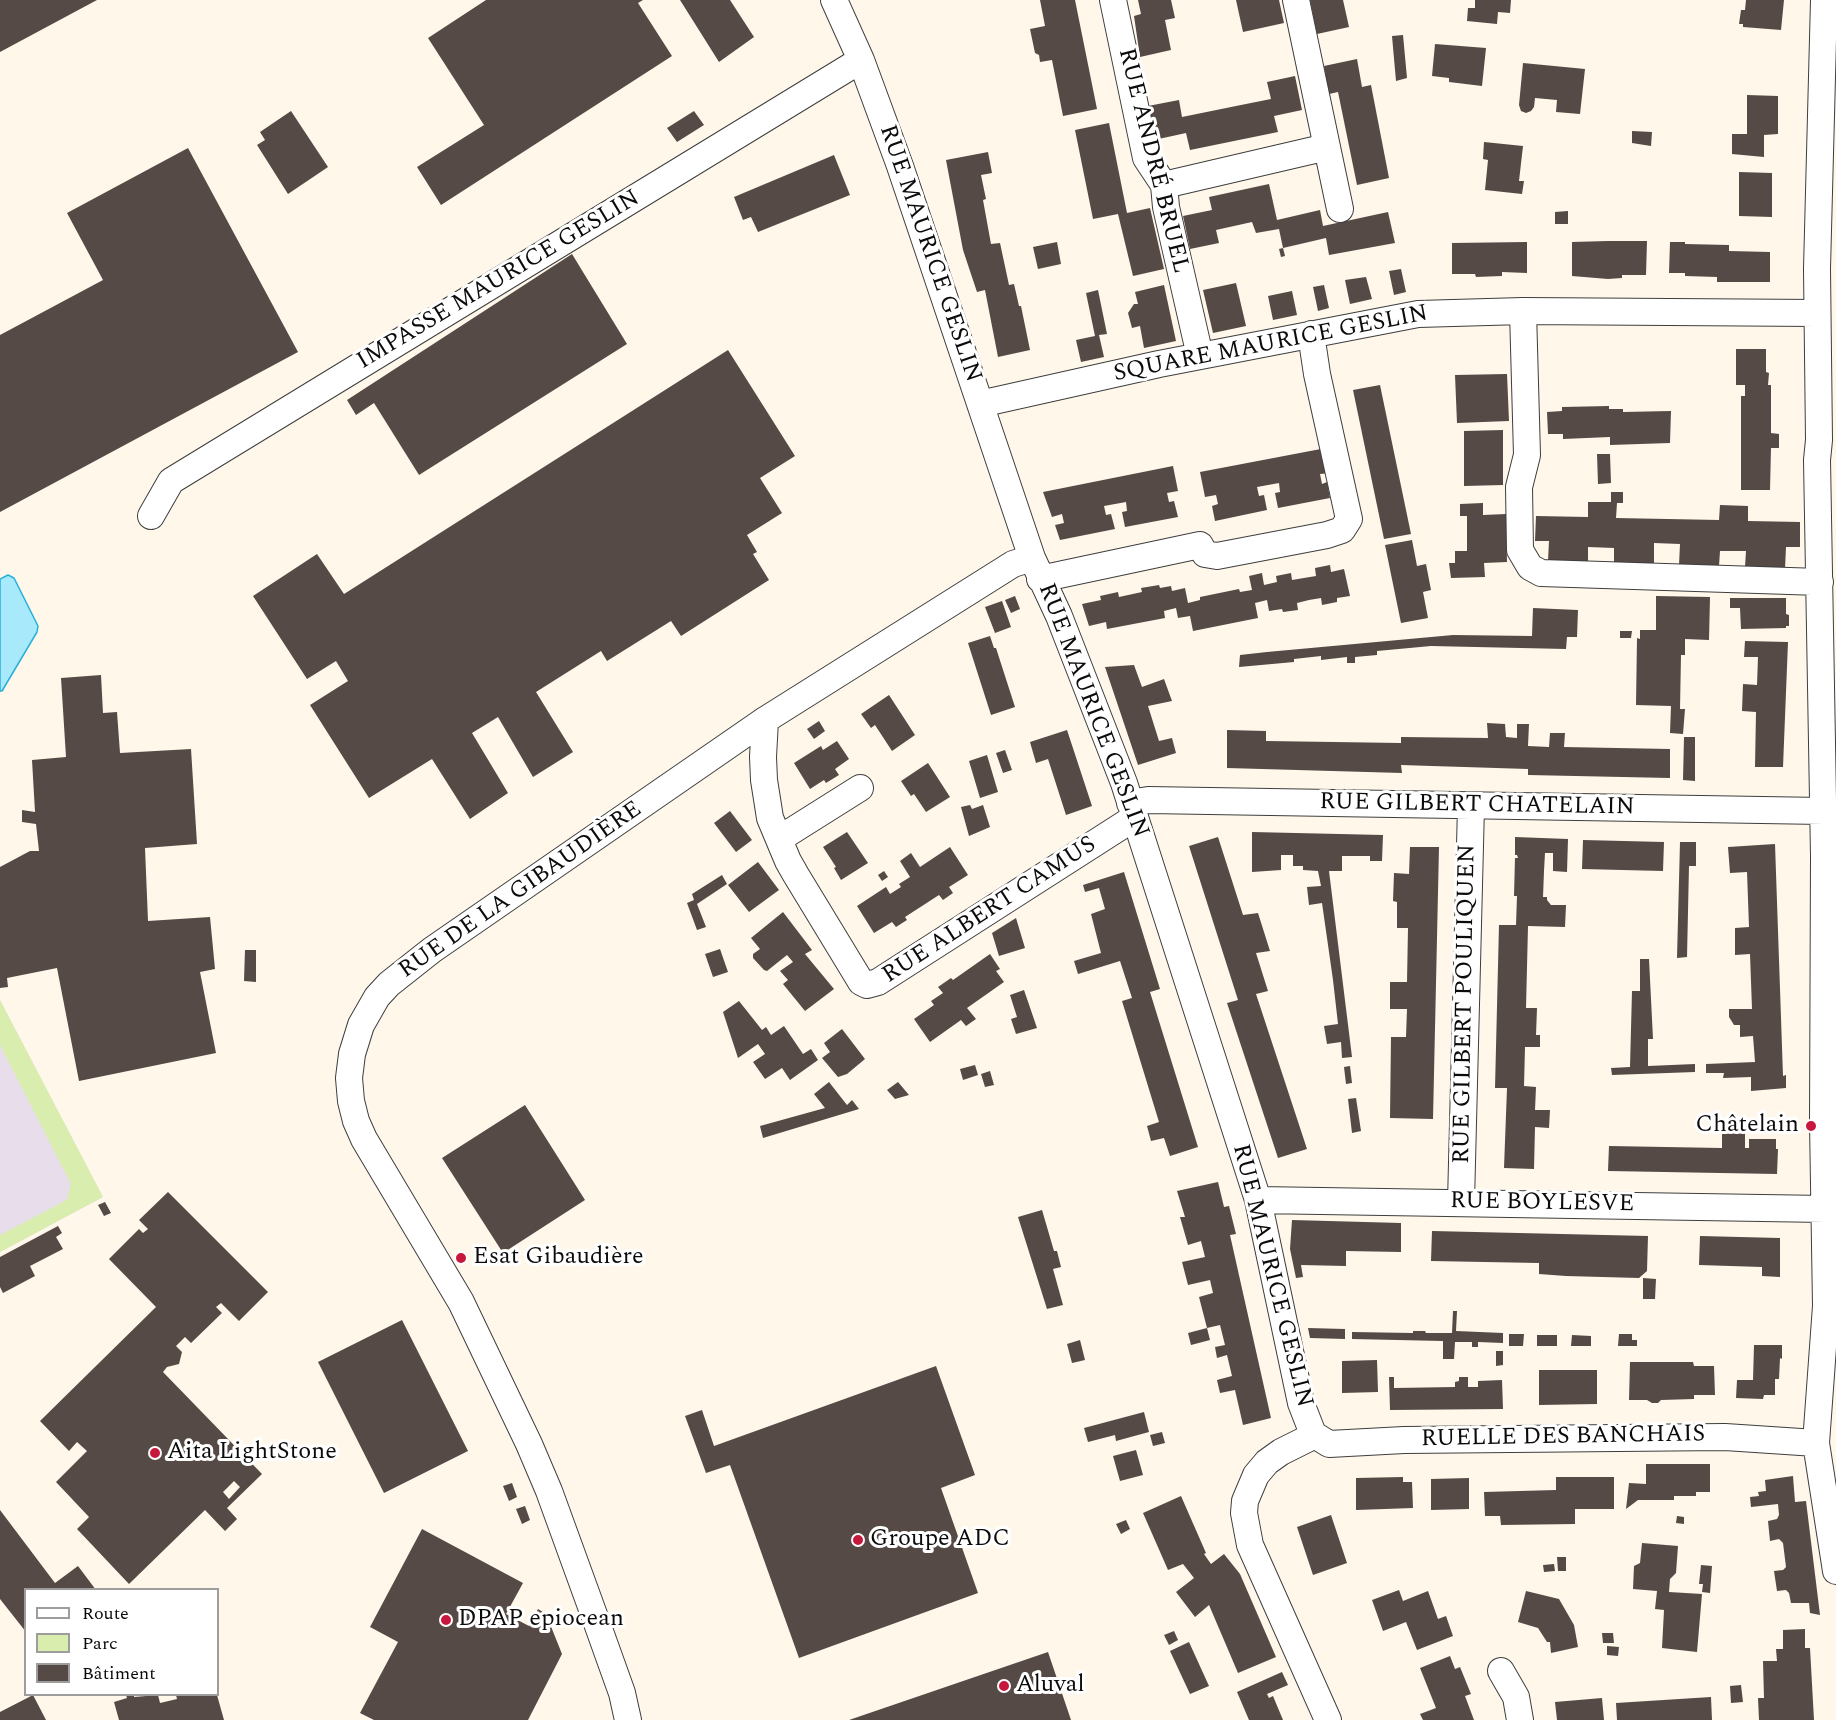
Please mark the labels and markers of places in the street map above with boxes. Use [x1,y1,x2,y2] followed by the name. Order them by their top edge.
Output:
[1696,1112,1799,1140] place label: Châtelain
[1804,1119,1818,1133] marker: Châtelain
[473,1244,644,1272] place label: Esat Gibaudière
[454,1251,468,1265] marker: Esat Gibaudière
[167,1439,337,1467] place label: Aita LightStone
[148,1446,162,1460] marker: Aita LightStone
[870,1526,1010,1554] place label: Groupe ADC
[851,1533,865,1547] marker: Groupe ADC
[458,1606,624,1634] place label: DPAP epiocean
[439,1613,453,1627] marker: DPAP epiocean
[1016,1672,1084,1700] place label: Aluval
[997,1679,1011,1693] marker: Aluval

